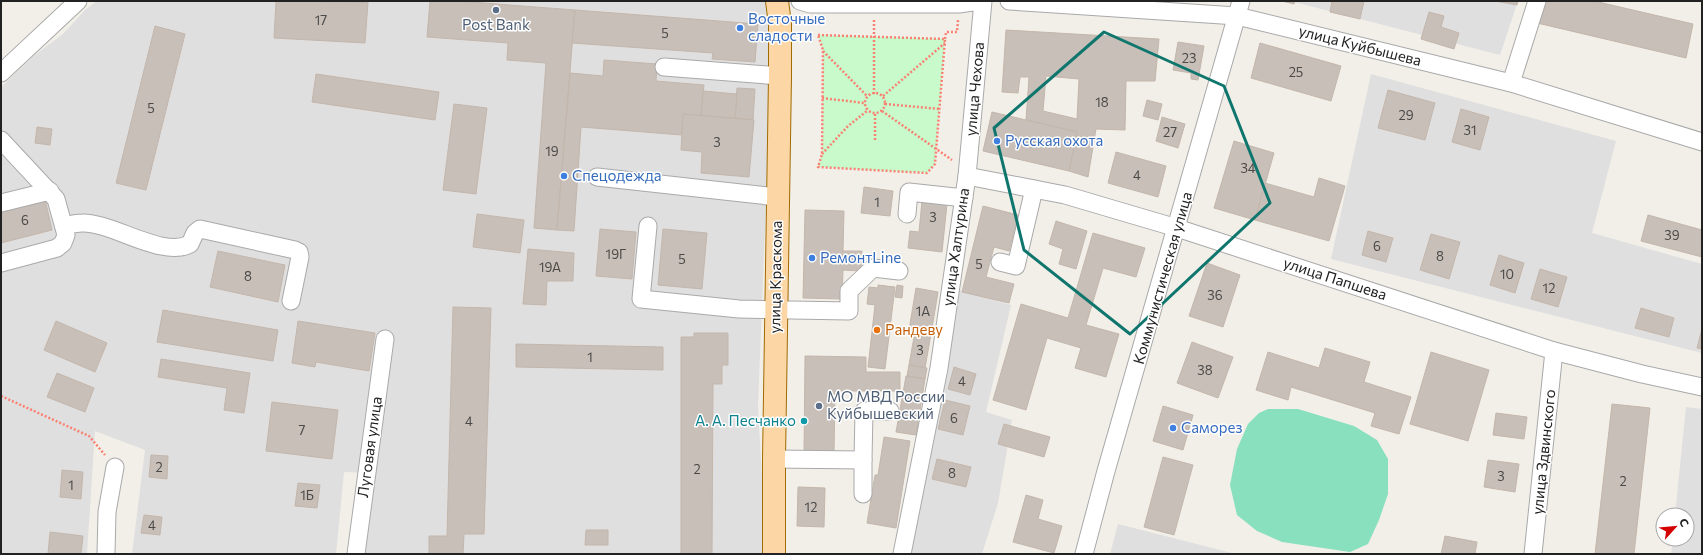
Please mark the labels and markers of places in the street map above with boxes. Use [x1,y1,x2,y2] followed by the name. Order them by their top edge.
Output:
[491,5,501,15] marker: Post Bank
[748,9,825,44] place label: Восточные сладости
[462,15,530,33] place label: Post Bank
[735,23,745,33] marker: Восточные сладости
[1005,131,1103,149] place label: Русская охота
[992,136,1002,146] marker: Русская охота
[572,166,661,184] place label: Спецодежда
[559,171,569,181] marker: Спецодежда
[820,248,901,266] place label: РемонтLine
[807,253,817,263] marker: РемонтLine
[885,320,943,338] place label: Рандеву
[872,325,882,335] marker: Рандеву
[827,387,945,422] place label: МО МВД России Куйбышевский
[814,401,824,411] marker: МО МВД России Куйбышевский
[695,411,796,429] place label: А. А. Песчанко
[799,416,809,426] marker: А. А. Песчанко
[1181,418,1243,436] place label: Саморез
[1168,423,1178,433] marker: Саморез

